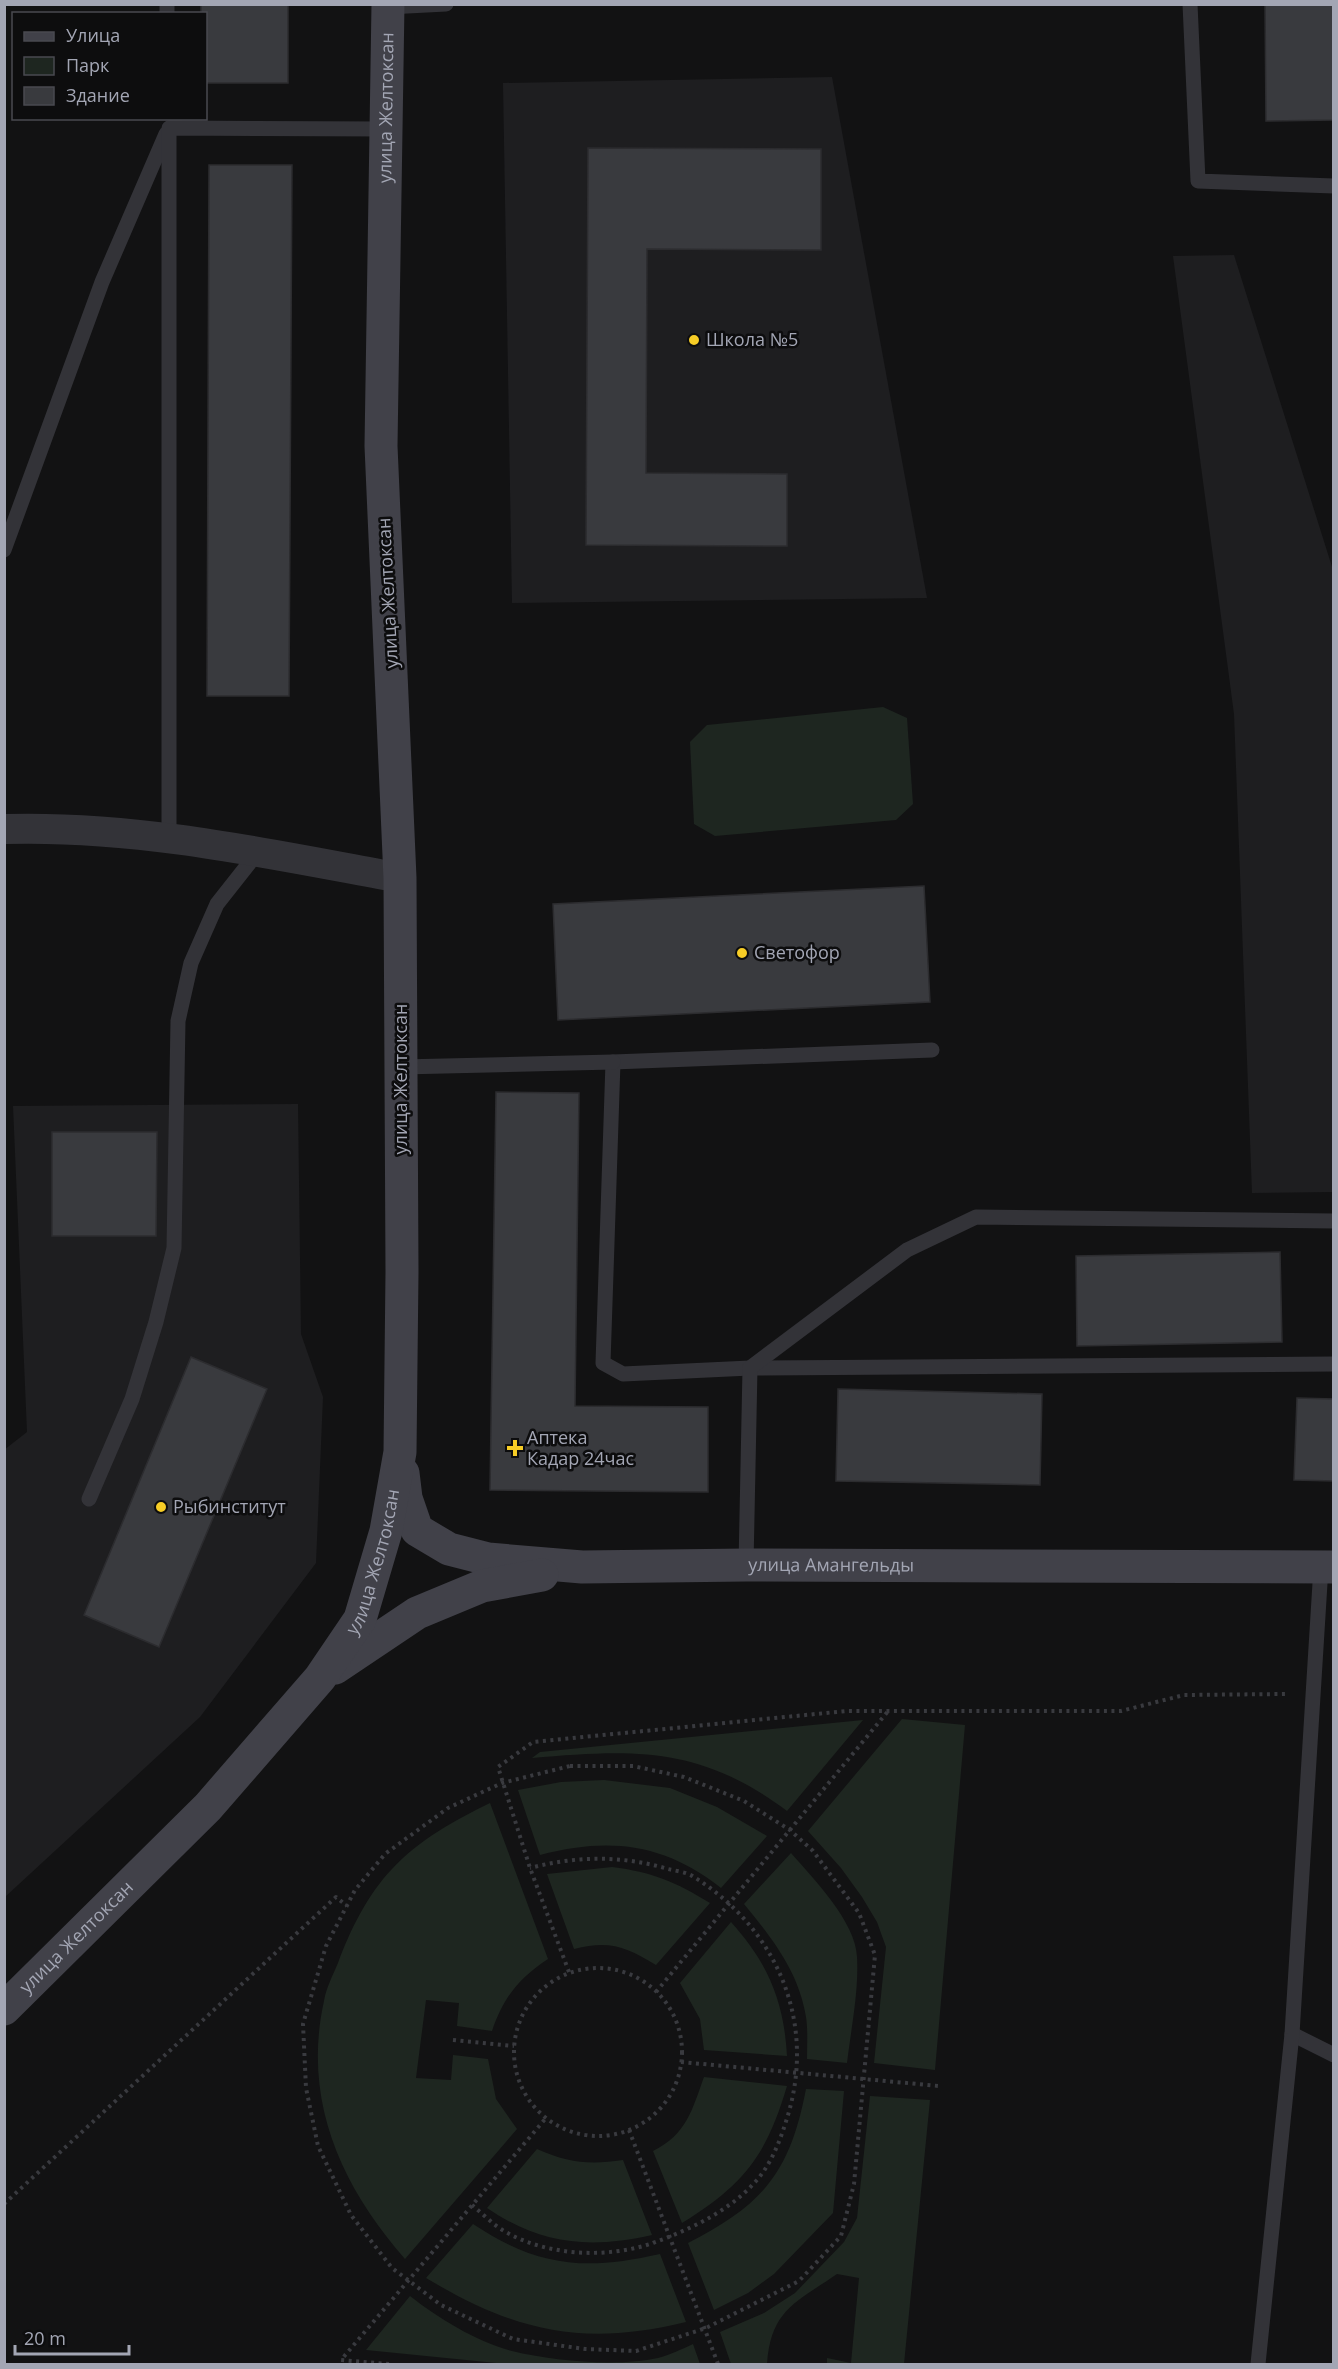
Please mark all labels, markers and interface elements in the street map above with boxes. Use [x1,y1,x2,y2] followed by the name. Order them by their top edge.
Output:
[12,12,207,120] legend
[66,23,120,47] text: Улица
[372,32,399,183] street label: улица Желтоксан
[66,53,110,77] text: Парк
[66,83,130,107] text: Здание
[706,327,798,351] place label: Школа №5
[687,333,701,347] marker: Школа №5
[371,517,403,669] street label: улица Желтоксан
[754,940,840,964] place label: Светофор
[735,946,749,960] marker: Светофор
[388,1004,412,1154] street label: улица Желтоксан
[527,1425,635,1470] place label: Аптека Кадар 24час
[508,1441,522,1455] marker: Аптека Кадар 24час
[340,1487,404,1639] street label: улица Желтоксан
[173,1494,286,1518] place label: Рыбинститут
[154,1500,168,1514] marker: Рыбинститут
[748,1552,914,1577] street label: улица Амангельды
[14,1875,138,1998] street label: улица Желтоксан
[15,2318,129,2356] scale bar
[24,2326,66,2350] text: 20 m

